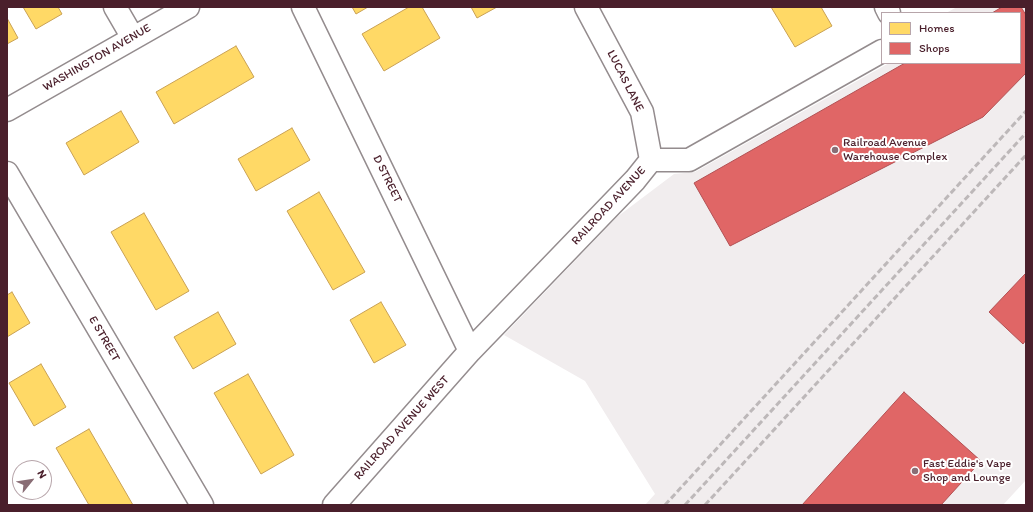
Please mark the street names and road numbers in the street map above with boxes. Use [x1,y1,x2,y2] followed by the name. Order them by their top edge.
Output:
[40,21,154,95] street label: WASHINGTON AVENUE
[603,48,647,114] street label: LUCAS LANE
[369,153,405,205] street label: D STREET
[569,164,649,248] street label: RAILROAD AVENUE
[85,314,123,364] street label: E STREET
[351,373,453,483] street label: RAILROAD AVENUE WEST

